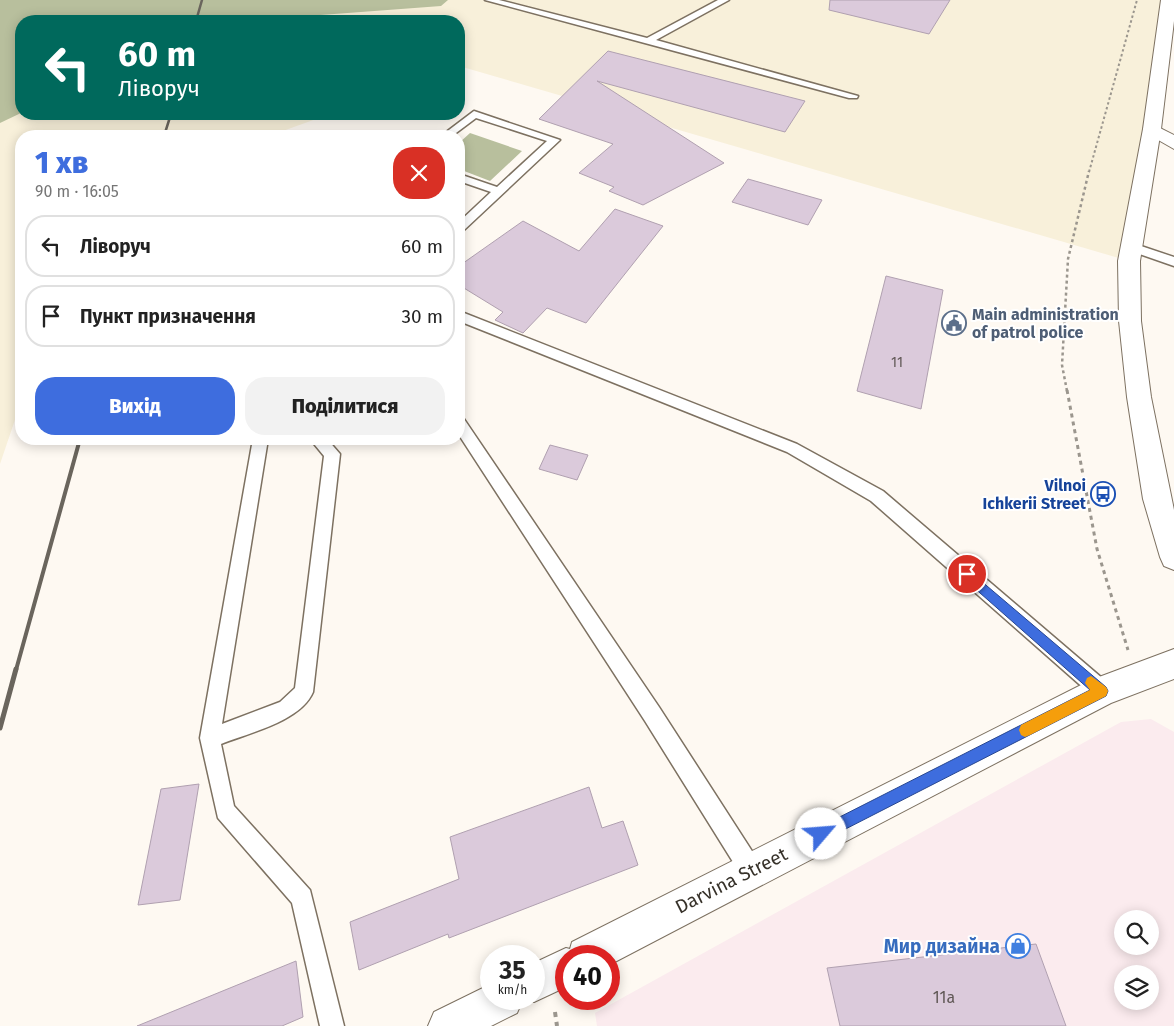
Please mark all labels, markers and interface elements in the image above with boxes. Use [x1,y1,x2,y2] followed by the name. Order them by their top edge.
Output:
[118,33,196,75] text: 60 m
[35,35,100,100] icon: left
[118,75,200,102] text: Ліворуч
[35,145,88,181] text: 1 хв
[393,147,445,199] button: close
[35,182,119,201] text: 90 m · 16:05
[37,232,65,260] icon: left
[80,235,151,258] text: Ліворуч
[401,235,443,258] text: 60 m
[37,302,65,330] icon: arrive
[80,305,256,328] text: Пункт призначення
[402,305,443,328] text: 30 m
[972,305,1119,342] place label: Main administration of patrol police
[941,310,967,336] public building icon: Main administration of patrol police
[891,354,903,371] house number: 11
[35,377,235,435] button: Вихід
[245,377,445,435] button: Поділитися
[983,476,1087,513] place label: Vilnoi Ichkerii Street
[1090,481,1116,507] bus stop icon: Vilnoi Ichkerii Street
[946,553,988,595] pin
[953,560,981,588] icon: arrive
[794,807,846,859] position arrow
[671,842,791,918] street label: Darvina Street
[1114,910,1159,1010] map controls
[1114,910,1159,955] button: search
[1005,933,1031,959] shop icon: Мир дизайна
[884,935,1000,958] place label: Мир дизайна
[555,945,620,1010] speed limit sign: 40
[499,956,526,986] text: 35
[1114,965,1159,1010] button: layers
[498,983,527,997] text: km/h
[933,988,955,1007] house number: 11а

